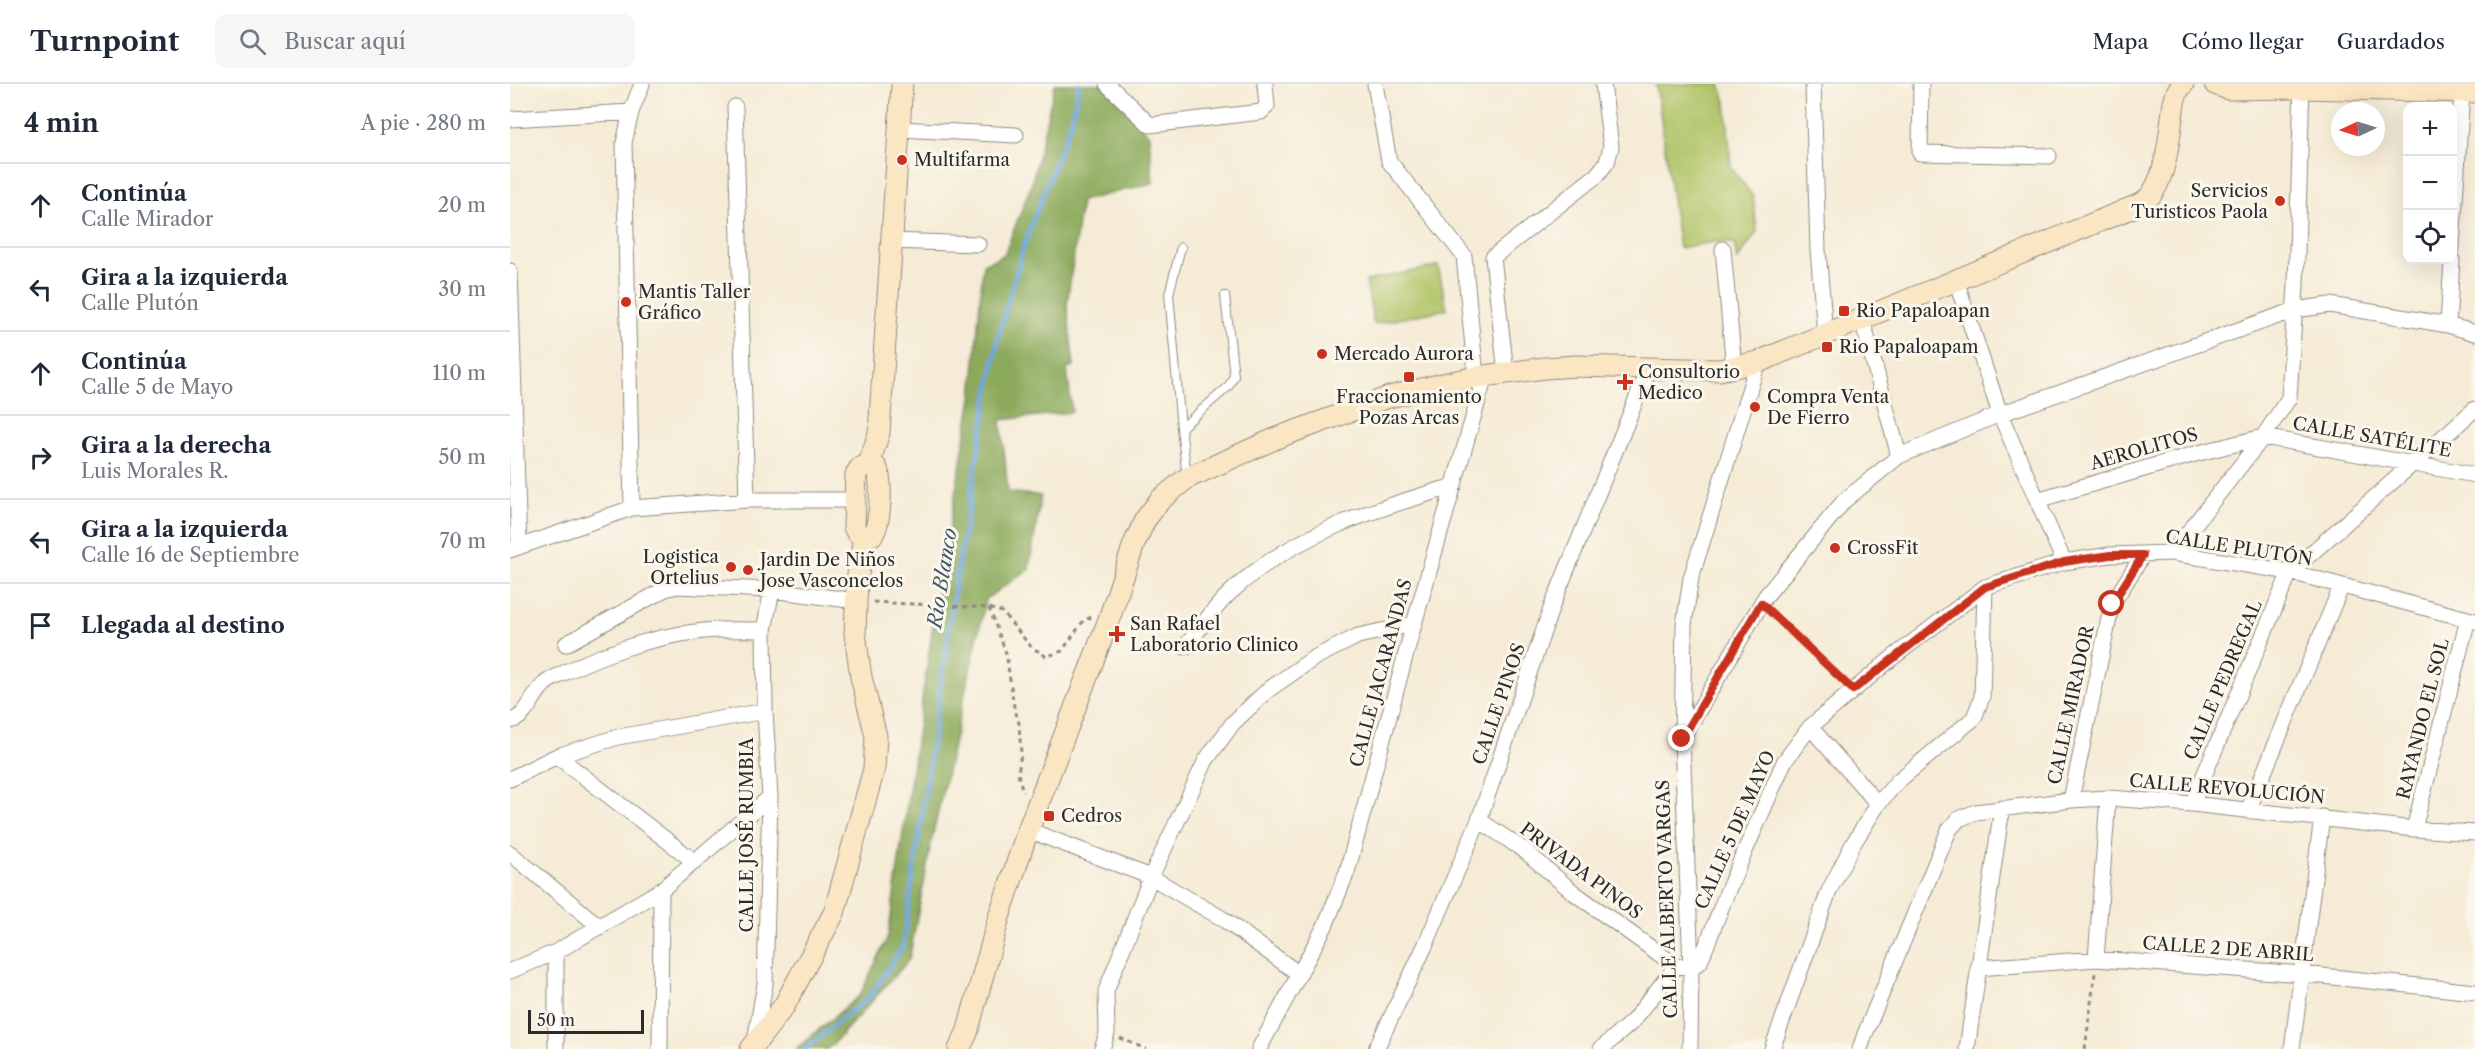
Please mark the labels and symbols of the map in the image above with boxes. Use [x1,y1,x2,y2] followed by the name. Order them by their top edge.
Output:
[2331,102,2385,156] north arrow
[914,149,1010,171] place label: Multifarma
[895,153,909,167] marker: Multifarma
[2131,180,2268,223] place label: Servicios Turisticos Paola
[2273,194,2287,208] marker: Servicios Turisticos Paola
[638,281,751,324] place label: Mantis Taller Gráfico
[619,295,633,309] marker: Mantis Taller Gráfico
[1856,300,1990,322] place label: Rio Papaloapan
[1837,304,1851,318] marker: Rio Papaloapan
[1839,336,1979,358] place label: Rio Papaloapam
[1820,340,1834,354] marker: Rio Papaloapam
[1334,343,1474,365] place label: Mercado Aurora
[1315,347,1329,361] marker: Mercado Aurora
[1638,361,1740,404] place label: Consultorio Medico
[1402,370,1416,384] marker: Fraccionamiento Pozas Arcas
[1616,373,1634,391] marker: Consultorio Medico
[1336,386,1482,429] place label: Fraccionamiento Pozas Arcas
[1767,386,1890,429] place label: Compra Venta De Fierro
[1748,400,1762,414] marker: Compra Venta De Fierro
[2291,411,2453,462] street label: CALLE SATÉLITE
[2087,423,2201,475] street label: AEROLITOS
[2164,525,2314,570] street label: CALLE PLUTÓN
[922,526,962,632] water label: Río Blanco
[1847,537,1919,559] place label: CrossFit
[1828,541,1842,555] marker: CrossFit
[643,546,719,589] place label: Logistica Ortelius
[757,549,903,592] place label: Jardin De Niños Jose Vasconcelos
[724,560,738,574] marker: Logistica Ortelius
[741,563,755,577] marker: Jardin De Niños Jose Vasconcelos
[1345,576,1417,770] street label: CALLE JACARANDAS
[2098,590,2124,616] route start
[2179,597,2267,763] street label: CALLE PEDREGAL
[1130,613,1298,656] place label: San Rafael Laboratorio Clinico
[2043,623,2099,787] street label: CALLE MIRADOR
[1108,625,1126,643] marker: San Rafael Laboratorio Clinico
[2392,636,2454,802] street label: RAYANDO EL SOL
[1468,640,1530,768] street label: CALLE PINOS
[1668,725,1694,751] route end
[735,737,758,933] street label: CALLE JOSÉ RUMBIA
[1690,747,1780,913] street label: CALLE 5 DE MAYO
[2128,768,2326,809] street label: CALLE REVOLUCIÓN
[1652,779,1682,1019] street label: CALLE ALBERTO VARGAS
[1061,805,1122,827] place label: Cedros
[1042,809,1056,823] marker: Cedros
[1516,818,1646,924] street label: PRIVADA PINOS
[2142,932,2315,966] street label: CALLE 2 DE ABRIL
[528,1007,644,1034] scale bar

